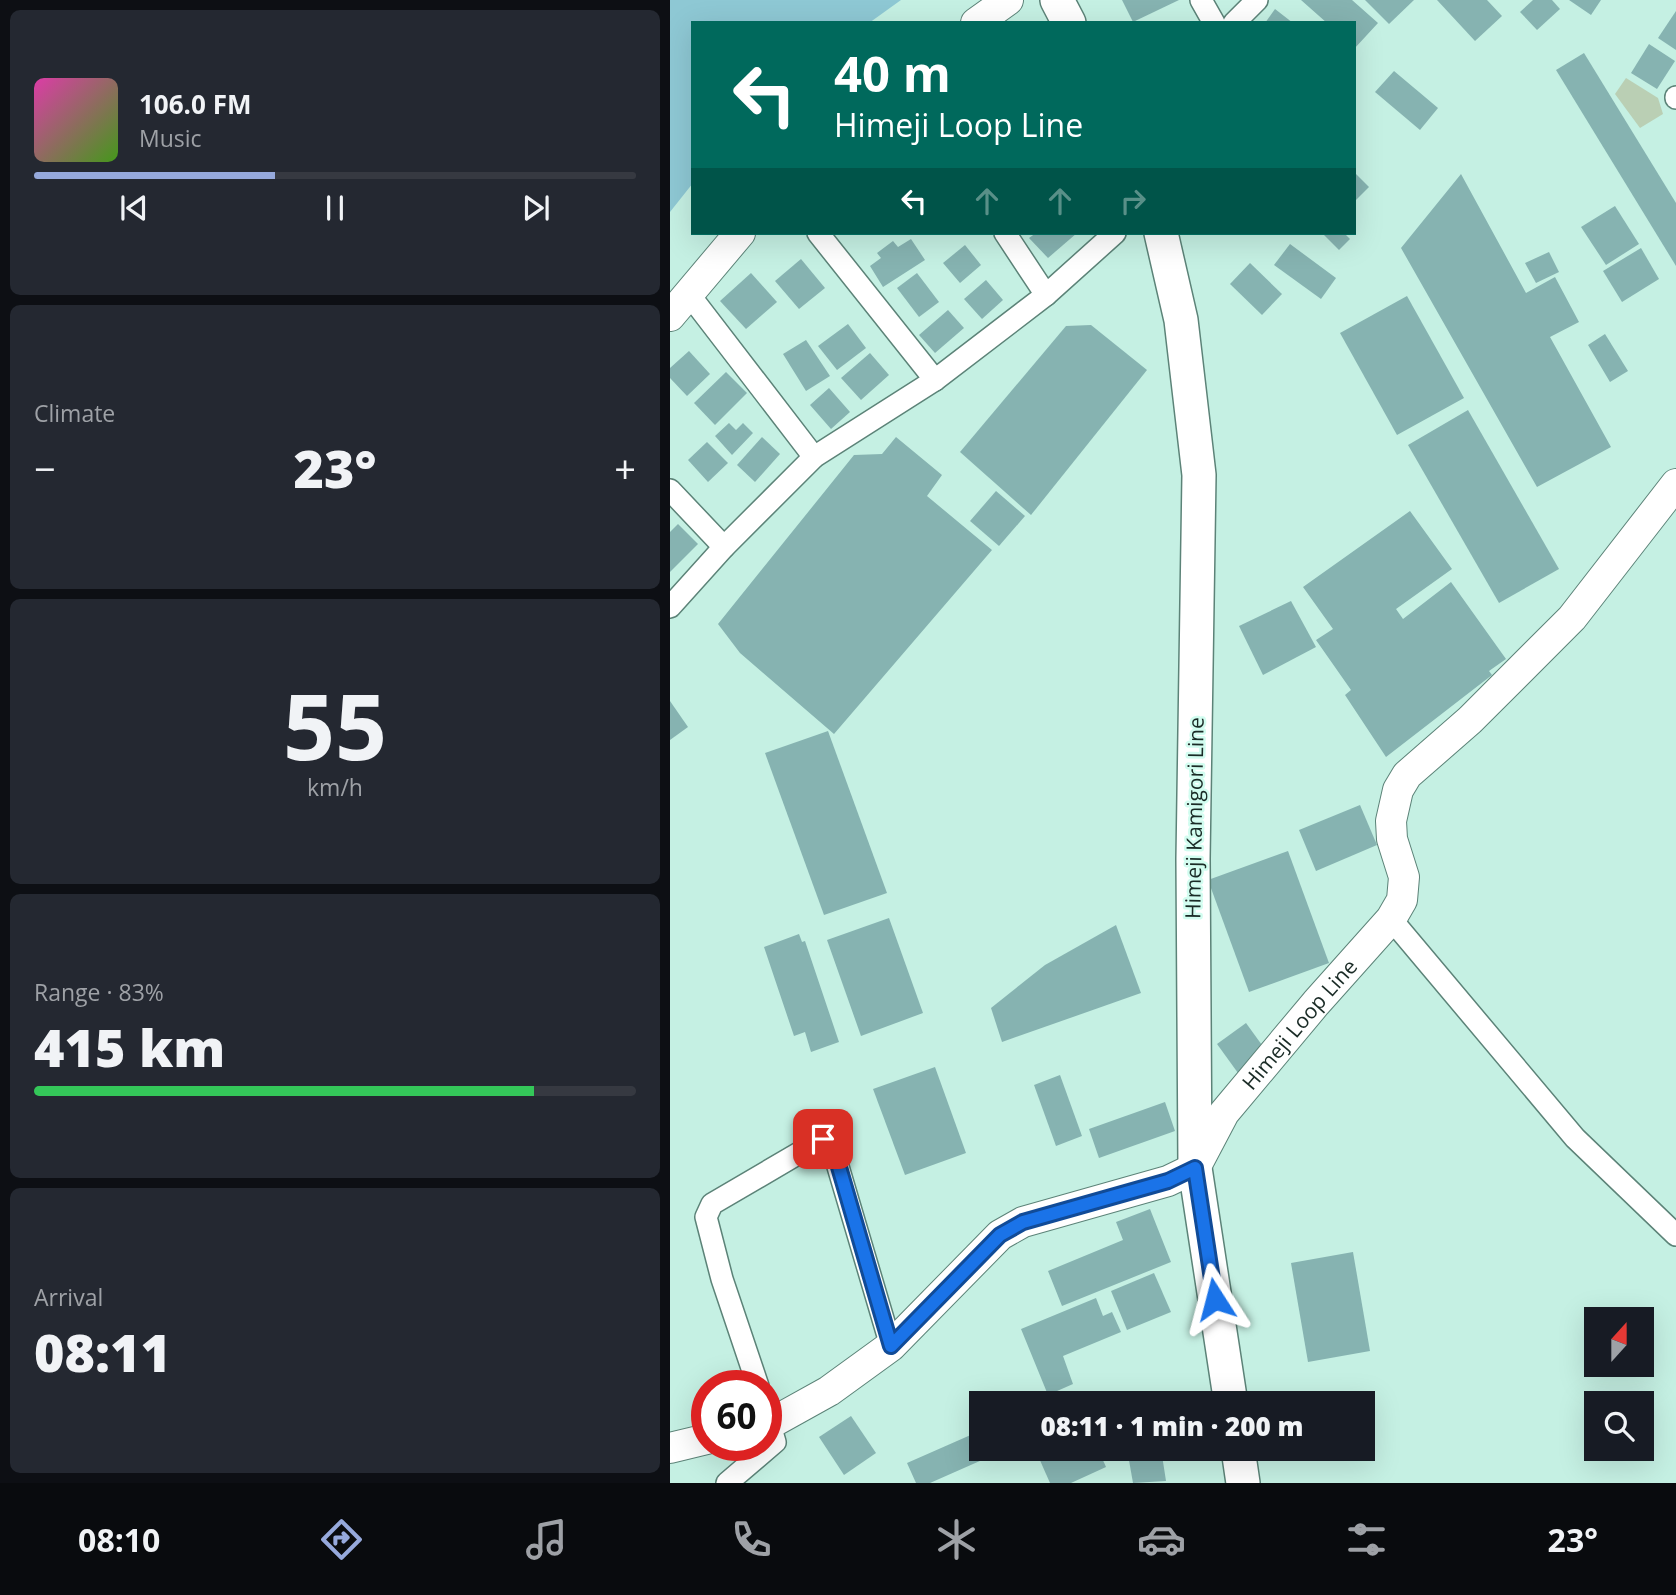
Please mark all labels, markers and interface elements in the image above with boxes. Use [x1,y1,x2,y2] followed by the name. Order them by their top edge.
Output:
[834,40,951,106] text: 40 m
[719,49,810,140] icon: left
[139,86,251,122] text: 106.0 FM
[834,103,1083,146] text: Himeji Loop Line
[139,122,202,154] text: Music
[895,182,933,220] icon: left
[968,182,1006,220] icon: ahead
[1041,182,1079,220] icon: ahead
[1114,182,1152,220] icon: right
[115,189,153,227] icon: previous
[316,189,354,227] icon: pause
[517,189,555,227] icon: next
[34,397,115,429] text: Climate
[294,432,376,503] text: 23°
[34,442,56,494] text: −
[614,442,636,494] text: +
[283,663,387,787] text: 55
[1178,717,1210,919] street label: Himeji Kamigori Line
[307,771,363,803] text: km/h
[1235,953,1363,1095] street label: Himeji Loop Line
[34,976,164,1008] text: Range · 83%
[34,1011,225,1082] text: 415 km
[793,1109,853,1169] pin
[804,1120,842,1158] icon: arrive
[1178,1262,1252,1336] position arrow
[34,1281,103,1313] text: Arrival
[1584,1307,1654,1377] north arrow
[1584,1307,1654,1461] map controls
[34,1316,171,1387] text: 08:11
[691,1370,782,1461] speed limit sign: 60
[1584,1391,1654,1461] button: search
[1041,1408,1303,1444] text: 08:11 · 1 min · 200 m
[317,1515,366,1564] icon: directions
[522,1515,571,1564] icon: music
[727,1515,776,1564] icon: phone
[932,1515,981,1564] icon: climate
[1137,1515,1186,1564] icon: car
[1342,1515,1391,1564] icon: filters
[78,1518,160,1561] text: 08:10
[1548,1518,1598,1561] text: 23°

